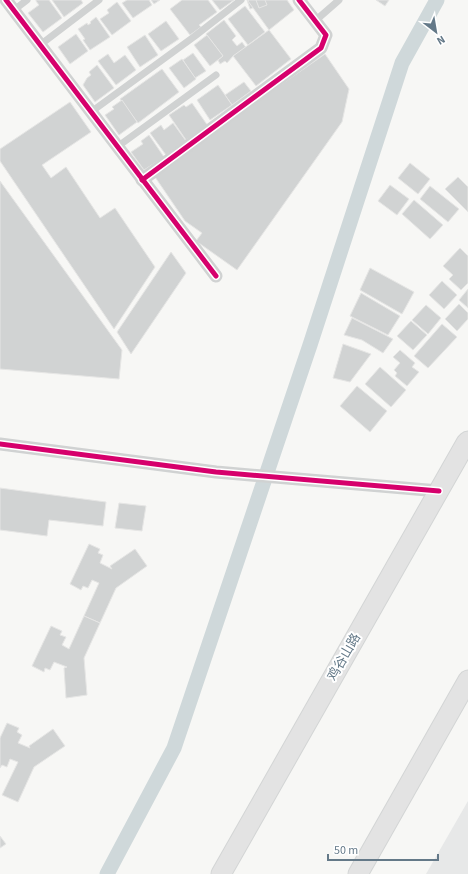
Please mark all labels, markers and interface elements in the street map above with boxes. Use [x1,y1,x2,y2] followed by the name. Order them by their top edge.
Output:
[416,12,456,52] north arrow
[434,32,448,48] text: N
[323,630,365,684] street label: 鸡谷山路
[328,836,438,862] scale bar
[334,842,358,859] text: 50 m

